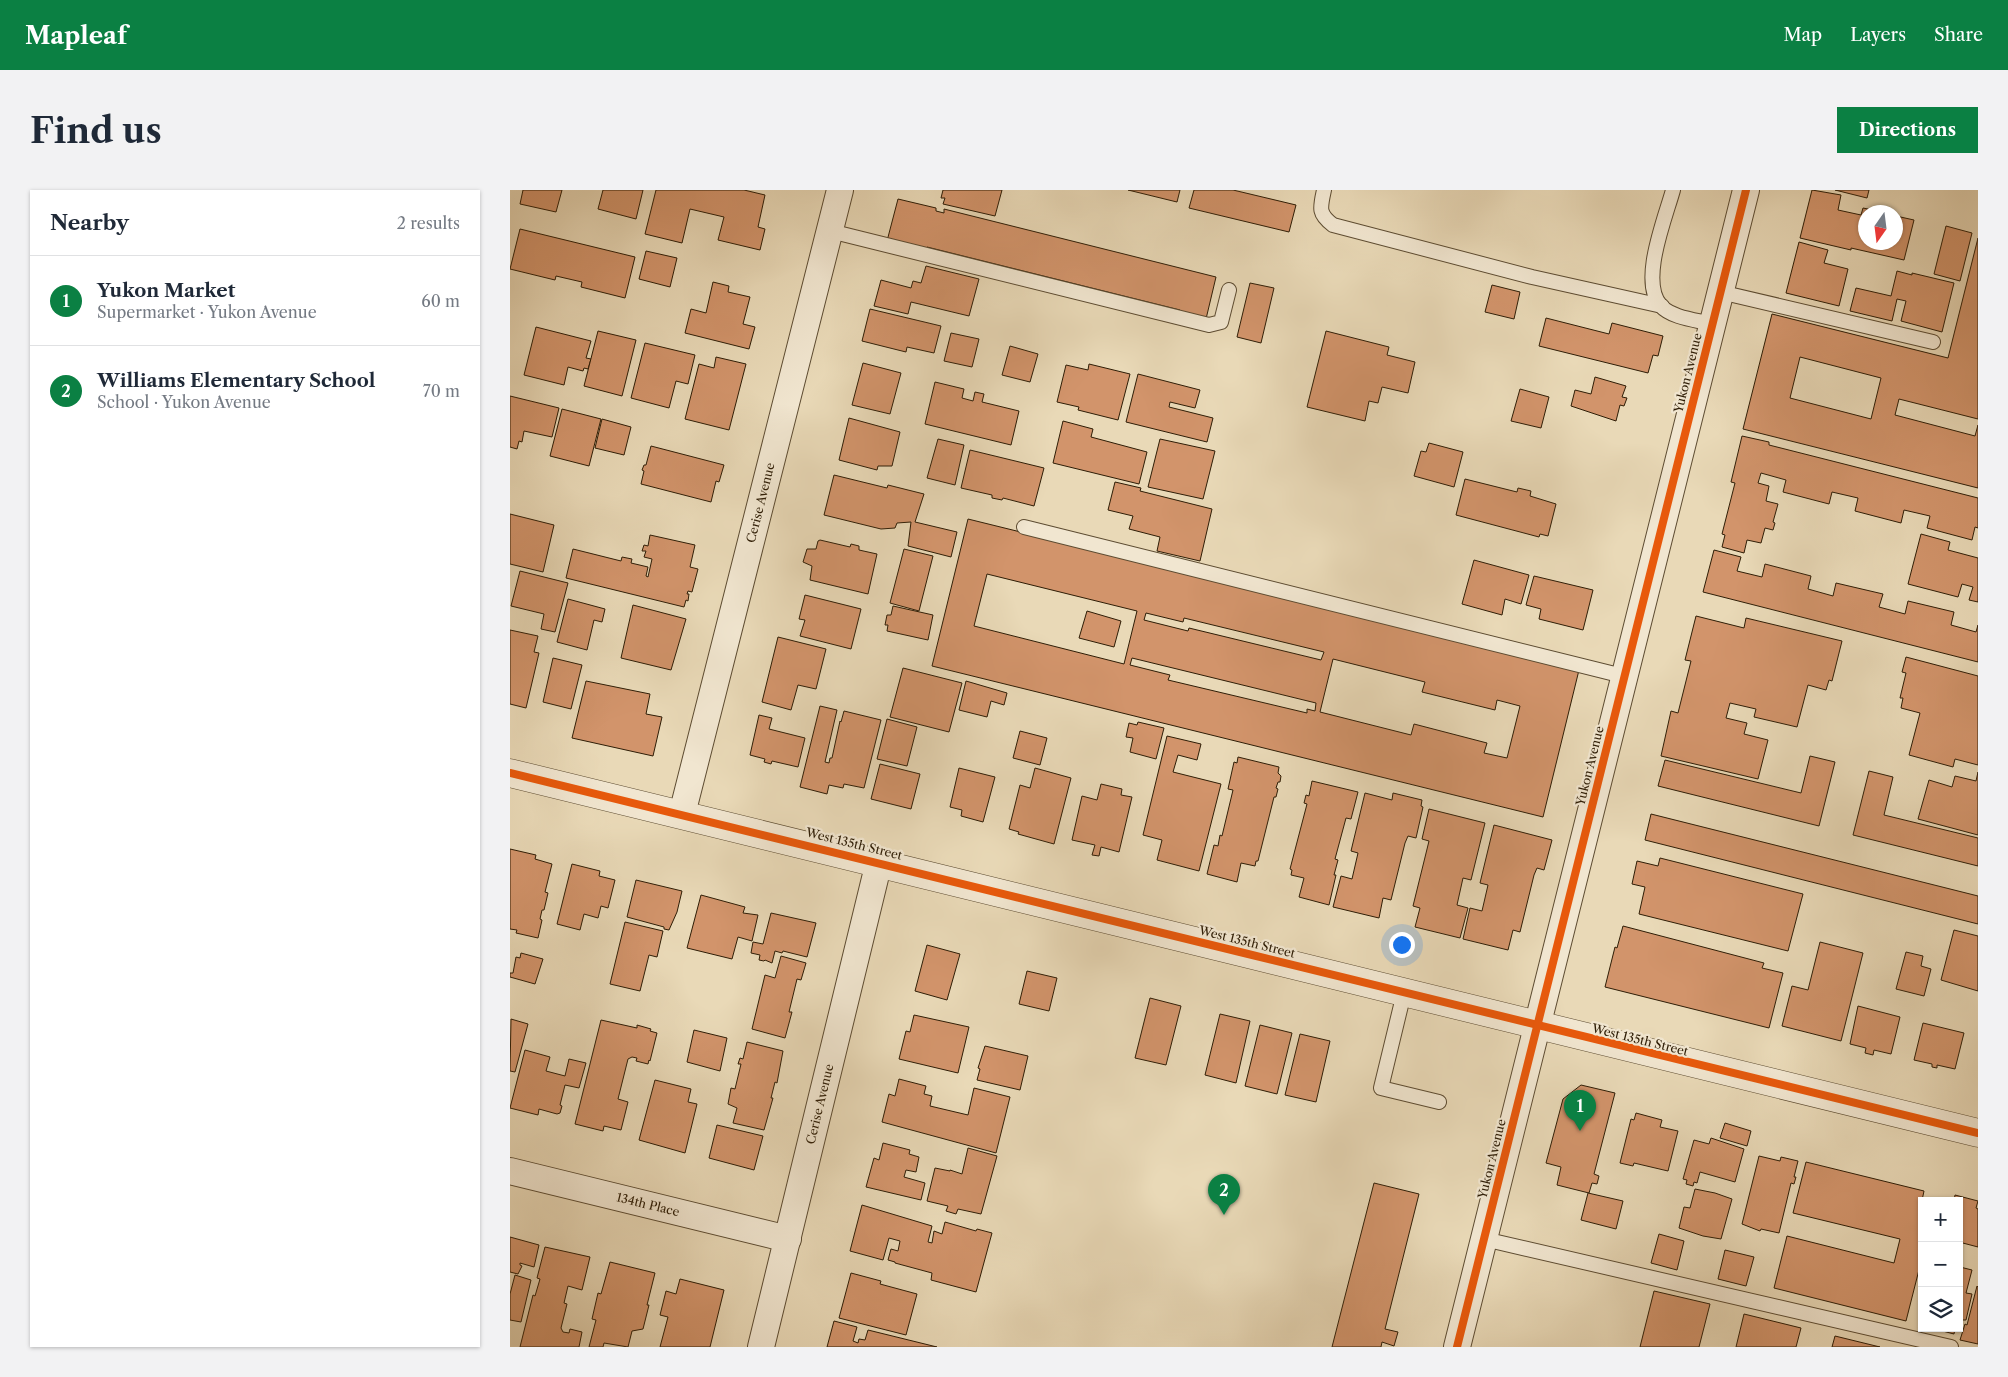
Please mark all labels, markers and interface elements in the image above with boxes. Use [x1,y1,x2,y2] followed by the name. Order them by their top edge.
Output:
[25,21,127,50] text: Mapleaf
[1784,24,1822,46] text: Map
[1850,24,1906,46] text: Layers
[1934,24,1983,46] text: Share
[1837,107,1978,153] button: Directions
[30,109,162,152] text: Find us
[1858,205,1903,250] north arrow
[50,210,129,235] text: Nearby
[397,213,460,233] text: 2 results
[97,279,235,302] text: Yukon Market
[62,291,70,311] text: 1
[421,291,460,311] text: 60 m
[97,302,317,322] text: Supermarket · Yukon Avenue
[1670,331,1705,415] street label: Yukon Avenue
[97,369,375,392] text: Williams Elementary School
[61,381,71,401] text: 2
[423,381,460,401] text: 70 m
[97,392,271,412] text: School · Yukon Avenue
[743,461,778,544] street label: Cerise Avenue
[1572,724,1607,808] street label: Yukon Avenue
[804,824,904,863] street label: West 135th Street
[1197,922,1297,961] street label: West 135th Street
[1389,932,1415,958] your location
[1590,1020,1690,1059] street label: West 135th Street
[803,1062,837,1146] street label: Cerise Avenue
[1564,1090,1596,1131] pin: 1
[1474,1117,1509,1201] street label: Yukon Avenue
[1208,1174,1240,1215] pin: 2
[615,1189,681,1219] street label: 134th Place
[1918,1197,1963,1332] map controls
[1918,1197,1963,1242] button: +
[1918,1242,1963,1287] button: −
[1918,1287,1963,1332] button: layers

